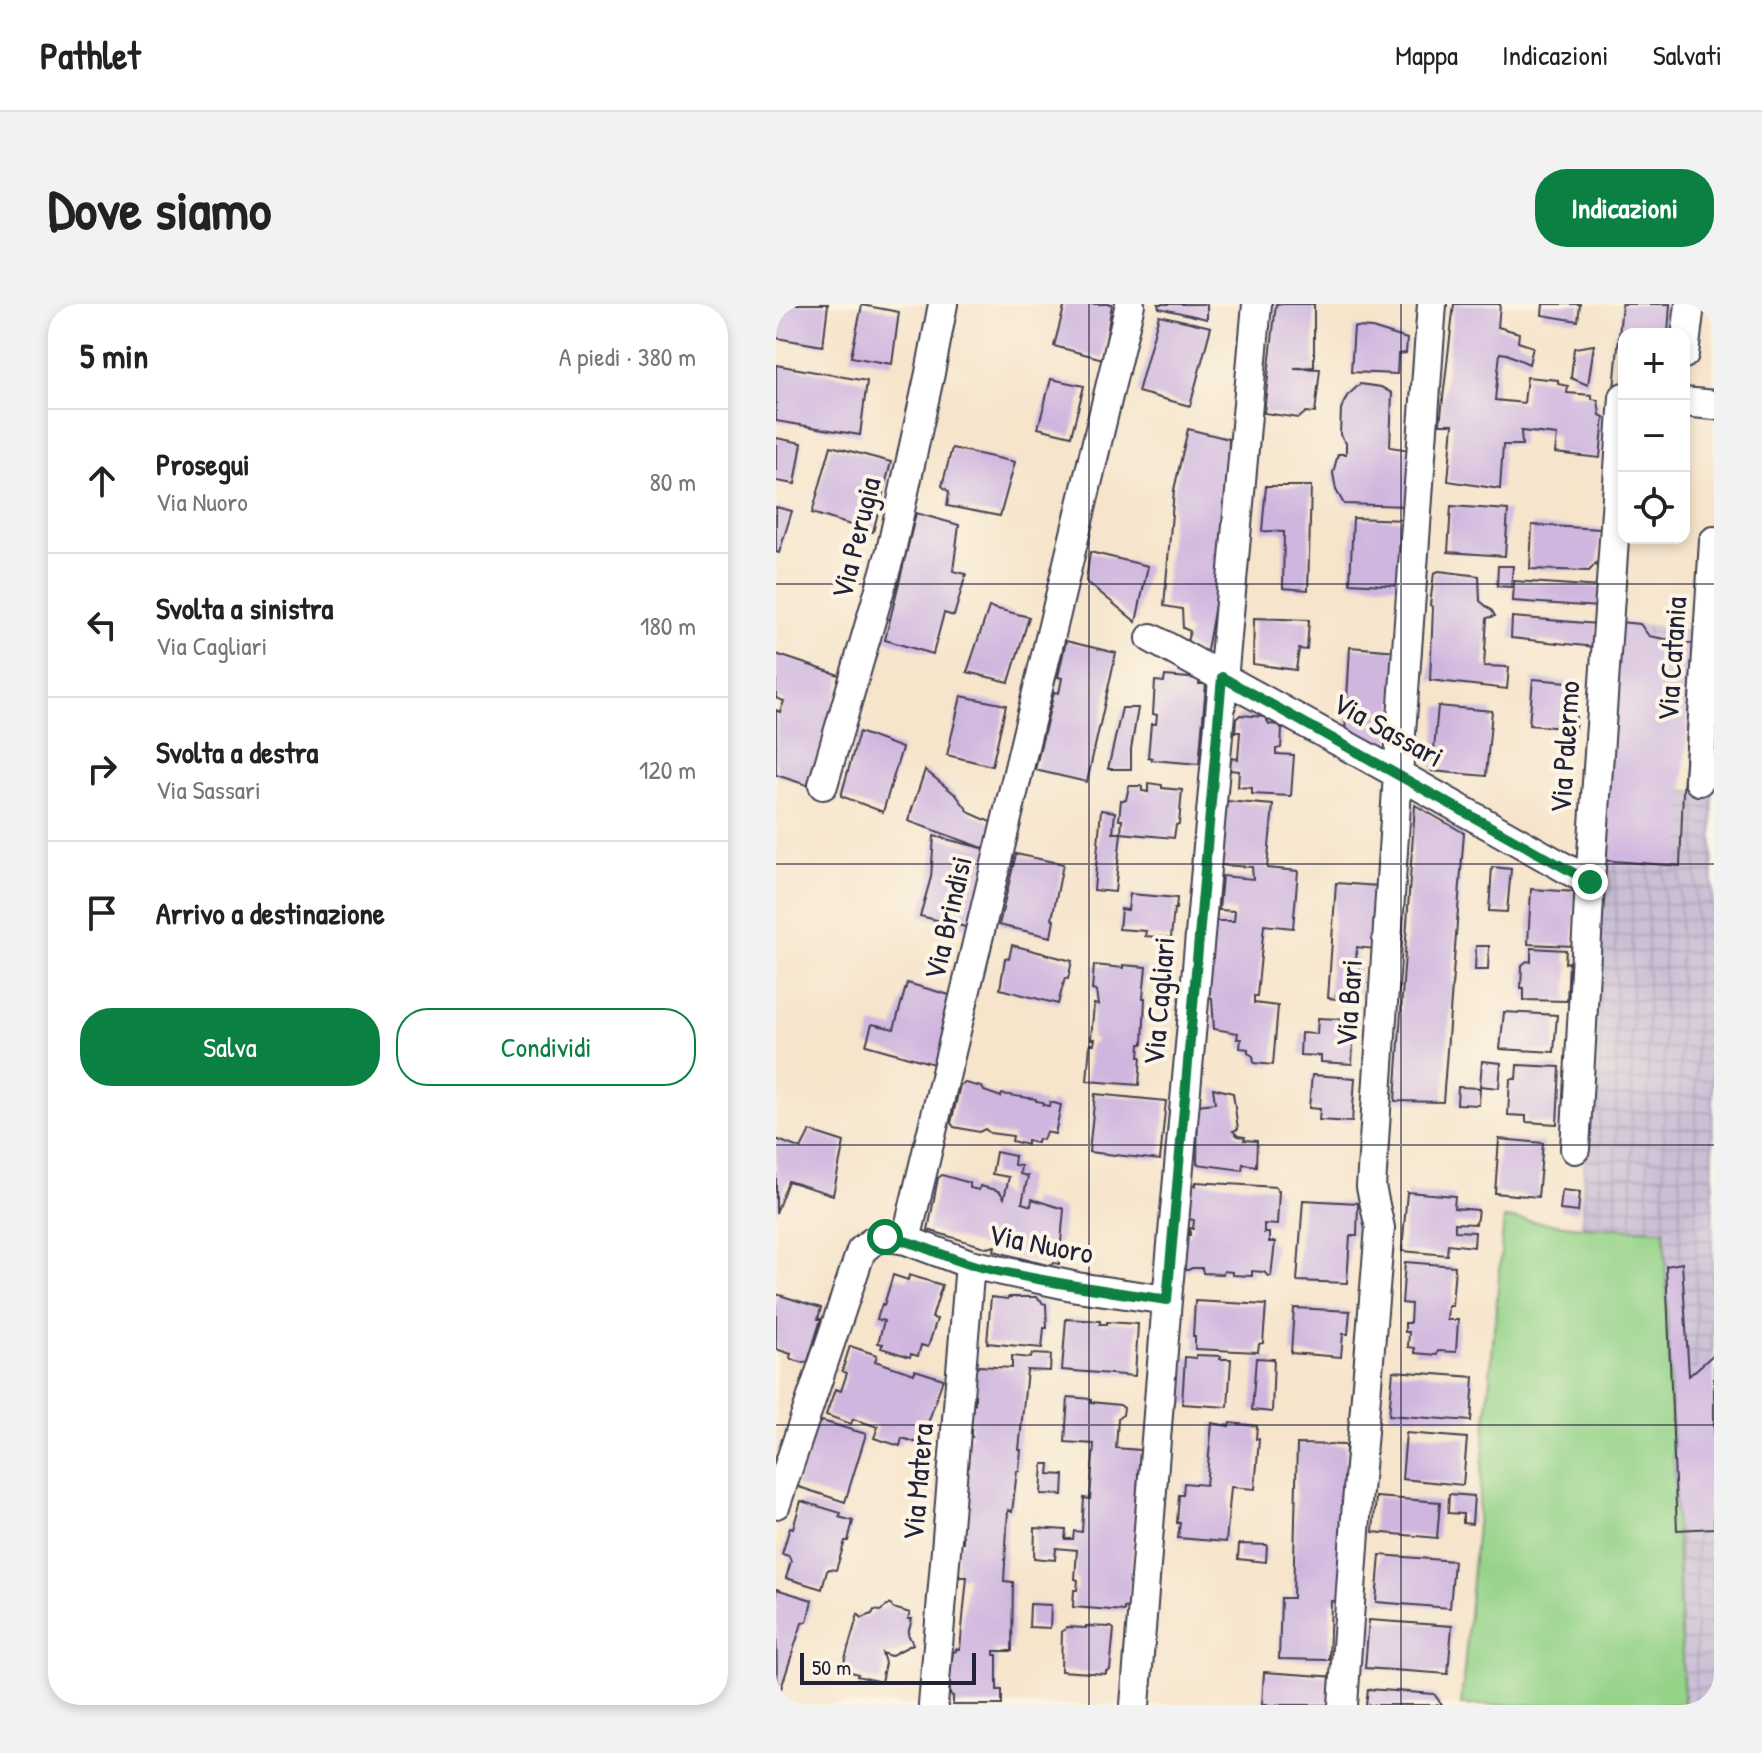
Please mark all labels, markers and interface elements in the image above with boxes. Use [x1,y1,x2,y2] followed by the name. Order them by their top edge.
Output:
[40,29,141,81] text: Pathlet
[1395,36,1458,74] text: Mappa
[1502,36,1609,74] text: Indicazioni
[1653,36,1722,74] text: Salvati
[1535,169,1714,247] button: Indicazioni
[48,171,271,246] text: Dove siamo
[1618,328,1690,544] map controls
[1618,328,1690,400] button: +
[80,333,148,379] text: 5 min
[559,339,696,374] text: A piedi · 380 m
[1618,400,1690,472] button: −
[156,444,250,484] text: Prosegui
[80,459,124,503] icon: ahead
[649,464,696,499] text: 80 m
[1618,472,1690,544] button: locate
[821,473,889,603] street label: Via Perugia
[156,484,248,519] text: Via Nuoro
[156,588,333,628] text: Svolta a sinistra
[1647,595,1695,722] street label: Via Catania
[80,603,124,647] icon: left
[640,608,696,643] text: 180 m
[156,628,267,663] text: Via Cagliari
[1539,680,1589,814] street label: Via Palermo
[1326,682,1451,776] street label: Via Sassari
[156,732,318,772] text: Svolta a destra
[80,747,124,791] icon: right
[639,752,696,787] text: 120 m
[156,772,261,807] text: Via Sassari
[913,852,981,984] street label: Via Brindisi
[1572,864,1608,900] route end
[80,891,124,935] icon: arrive
[156,893,385,933] text: Arrivo a destinazione
[1132,935,1184,1067] street label: Via Cagliari
[1325,958,1371,1048] street label: Via Bari
[80,1008,380,1086] button: Salva
[396,1008,696,1086] button: Condividi
[985,1213,1097,1273] street label: Via Nuoro
[867,1219,903,1255] route start
[892,1421,942,1542] street label: Via Matera
[800,1649,976,1685] scale bar
[812,1652,851,1682] text: 50 m

